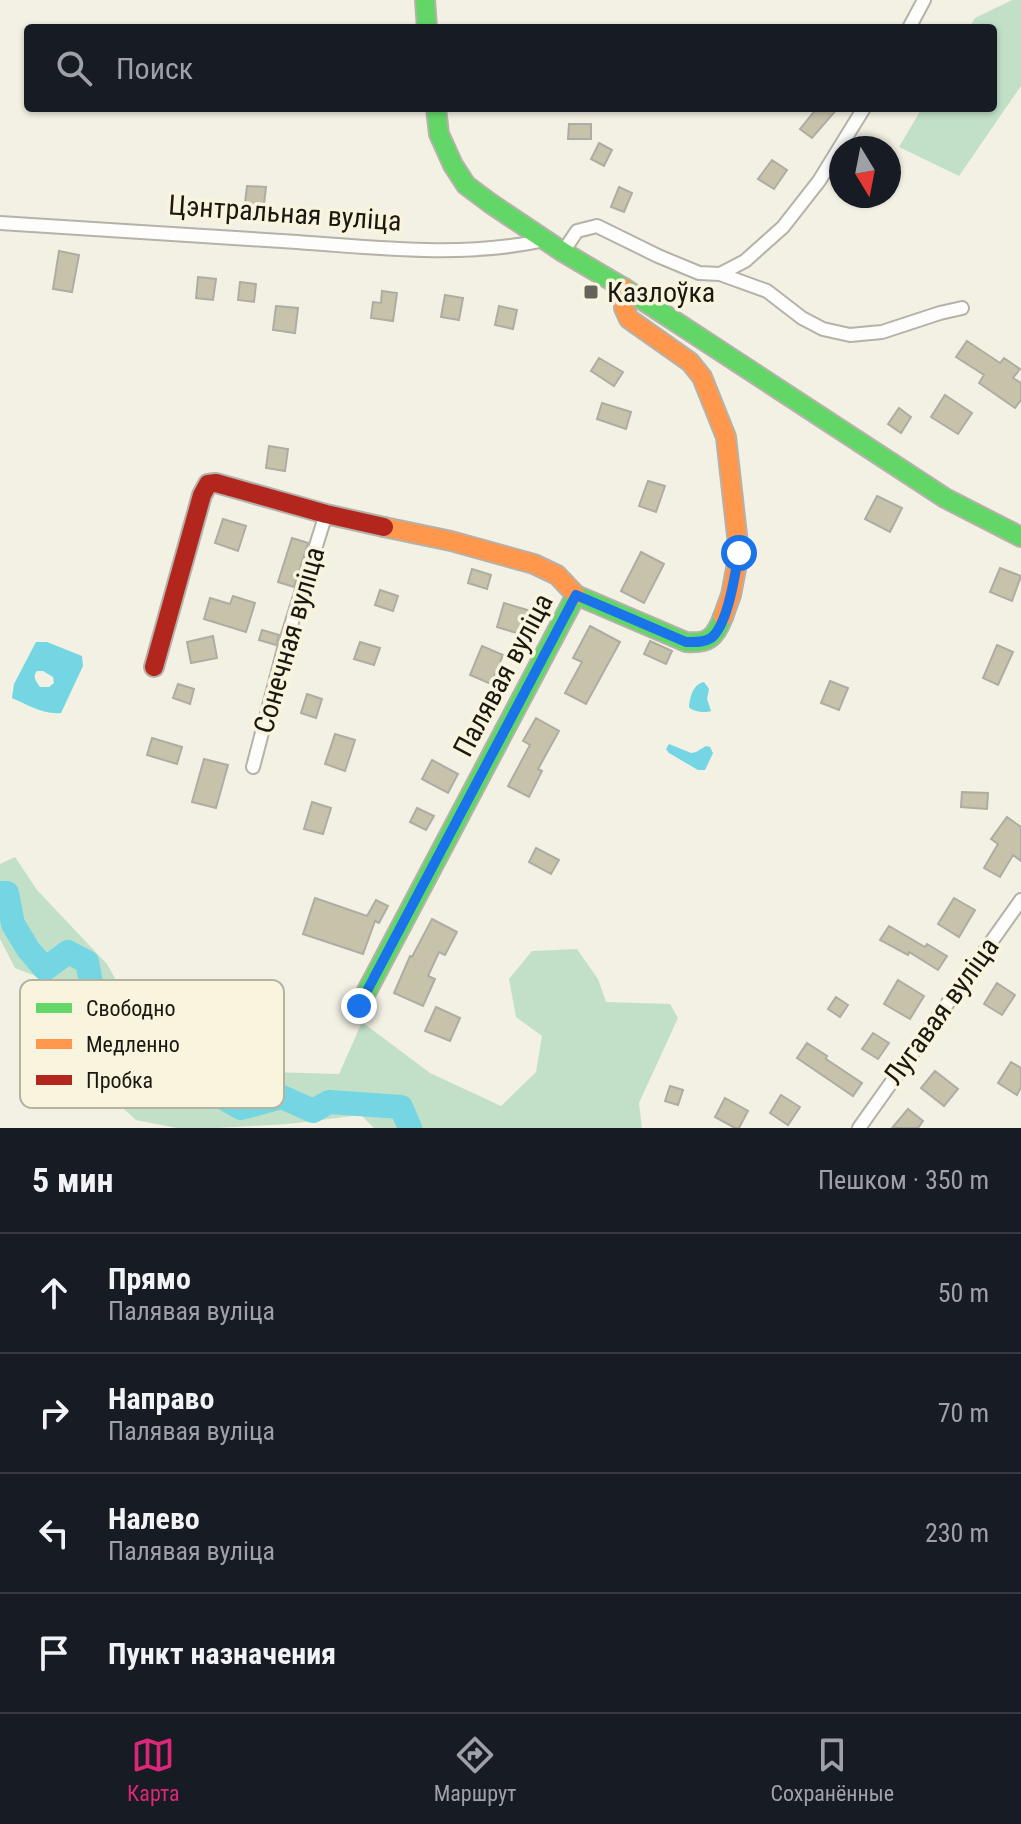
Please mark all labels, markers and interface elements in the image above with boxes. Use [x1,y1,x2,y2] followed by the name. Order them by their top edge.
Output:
[24,24,997,112] search box
[52,46,96,90] icon: search
[116,51,193,86] text: Поиск
[829,136,901,208] north arrow
[167,188,403,238] street label: Цэнтральная вуліца
[607,276,715,309] place label: Казлоўка
[582,283,600,301] marker: Казлоўка
[721,535,757,571] route start
[247,543,331,737] street label: Сонечная вуліца
[446,588,560,762] street label: Палявая вуліца
[877,931,1005,1091] street label: Лугавая вуліца
[20,980,284,1108] legend
[341,988,377,1024] route end
[86,996,176,1021] text: Свободно
[86,1032,180,1057] text: Медленно
[86,1068,153,1093] text: Пробка
[32,1160,114,1200] text: 5 мин
[818,1165,989,1195] text: Пешком · 350 m
[108,1261,191,1296] text: Прямо
[32,1271,76,1315] icon: ahead
[938,1278,989,1308] text: 50 m
[108,1296,275,1326] text: Палявая вуліца
[108,1381,214,1416] text: Направо
[32,1391,76,1435] icon: right
[938,1398,989,1428] text: 70 m
[108,1416,275,1446] text: Палявая вуліца
[108,1501,200,1536] text: Налево
[32,1511,76,1555] icon: left
[925,1518,989,1548] text: 230 m
[108,1536,275,1566] text: Палявая вуліца
[32,1631,76,1675] icon: arrive
[108,1636,336,1671] text: Пункт назначения
[127,1733,180,1806] tab: Карта
[434,1733,516,1806] tab: Маршрут
[770,1733,894,1806] tab: Сохранённые

